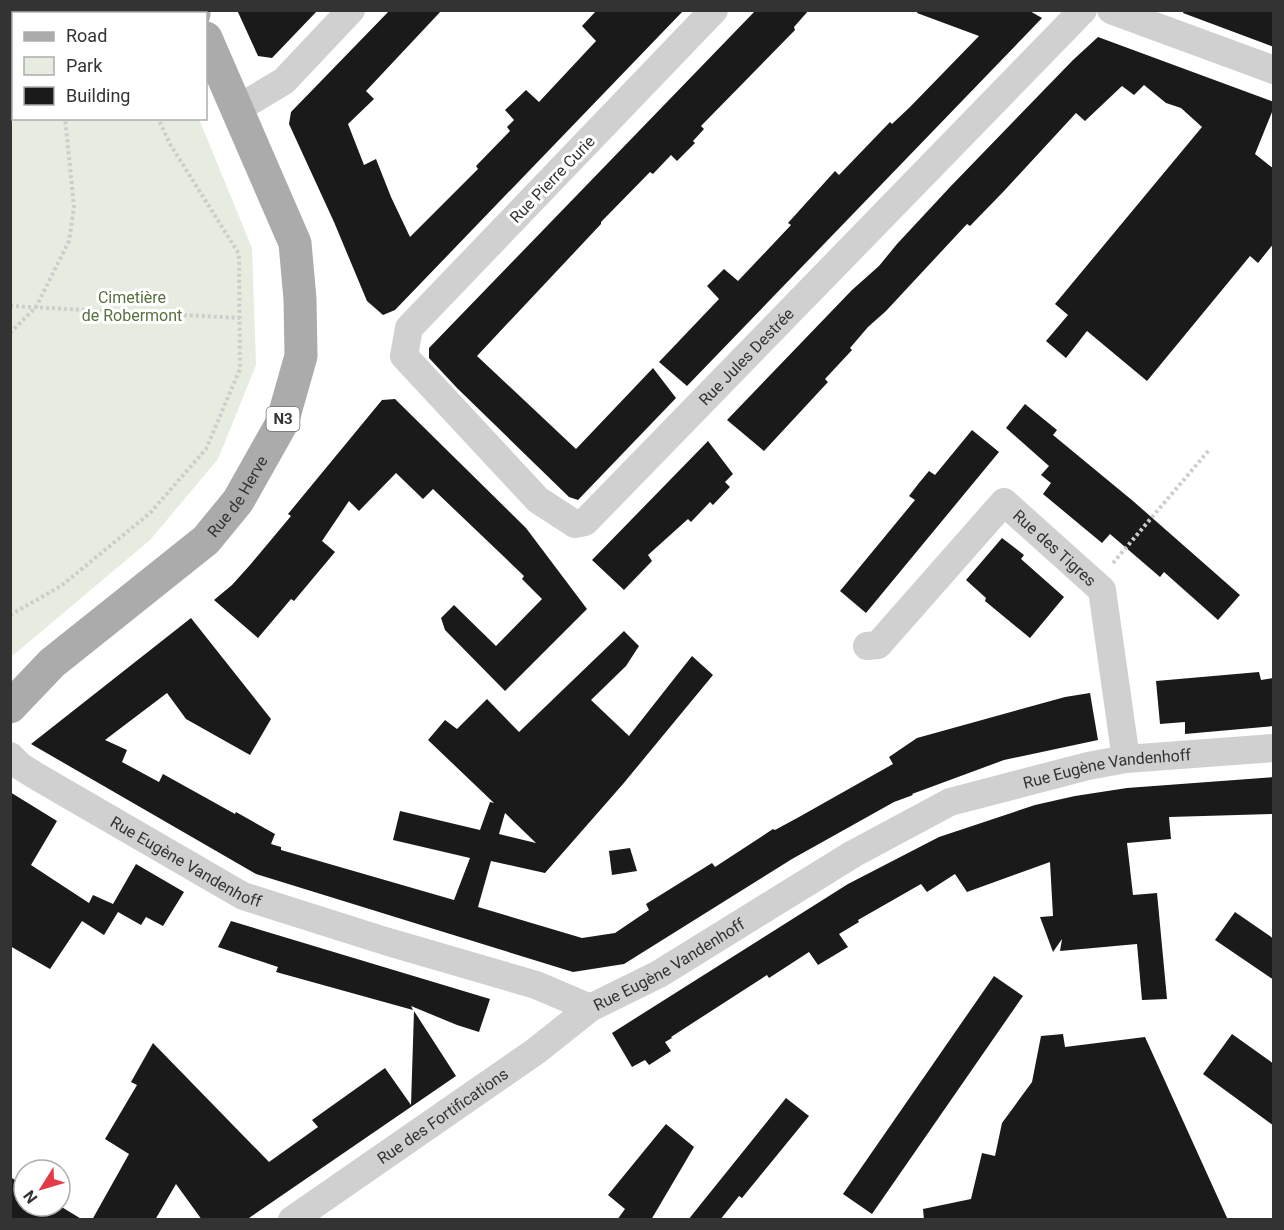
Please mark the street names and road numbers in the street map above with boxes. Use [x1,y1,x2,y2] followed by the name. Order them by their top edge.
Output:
[506,132,599,227] street label: Rue Pierre Curie
[695,304,798,409] street label: Rue Jules Destrée
[266,407,300,431] road number: N3
[203,452,272,541] street label: Rue de Herve
[1009,506,1100,590] street label: Rue des Tigres
[1021,745,1192,793] street label: Rue Eugène Vandenhoff
[107,812,264,911] street label: Rue Eugène Vandenhoff
[590,914,748,1015] street label: Rue Eugène Vandenhoff
[374,1064,512,1168] street label: Rue des Fortifications

